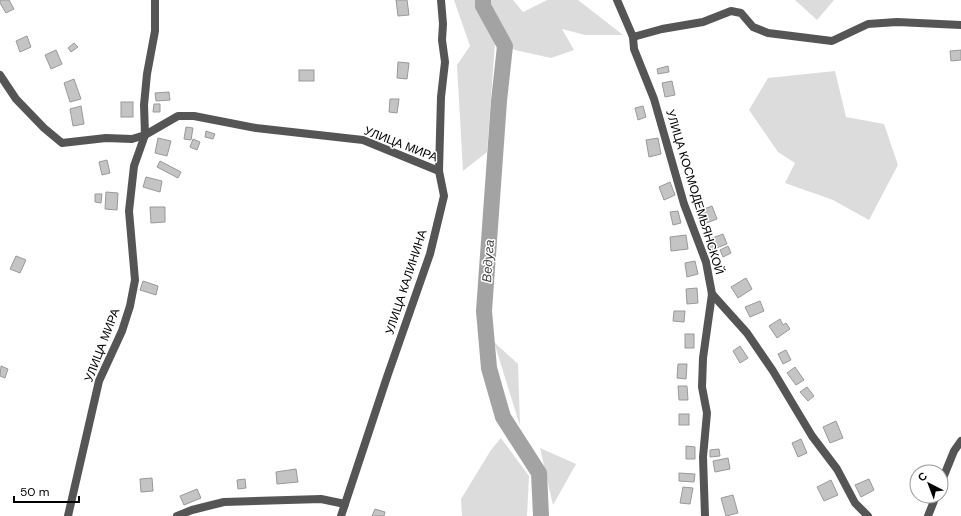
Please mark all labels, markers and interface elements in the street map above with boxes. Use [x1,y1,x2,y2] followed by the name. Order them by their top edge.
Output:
[662,107,728,277] street label: УЛИЦА КОСМОДЕМЬЯНСКОЙ
[362,123,440,165] street label: УЛИЦА МИРА
[381,227,431,337] street label: УЛИЦА КАЛИНИНА
[478,239,498,283] water label: Ведуга
[81,306,123,384] street label: УЛИЦА МИРА
[909,464,949,504] north arrow
[915,469,930,484] text: С
[14,478,79,504] scale bar
[20,484,49,500] text: 50 m

